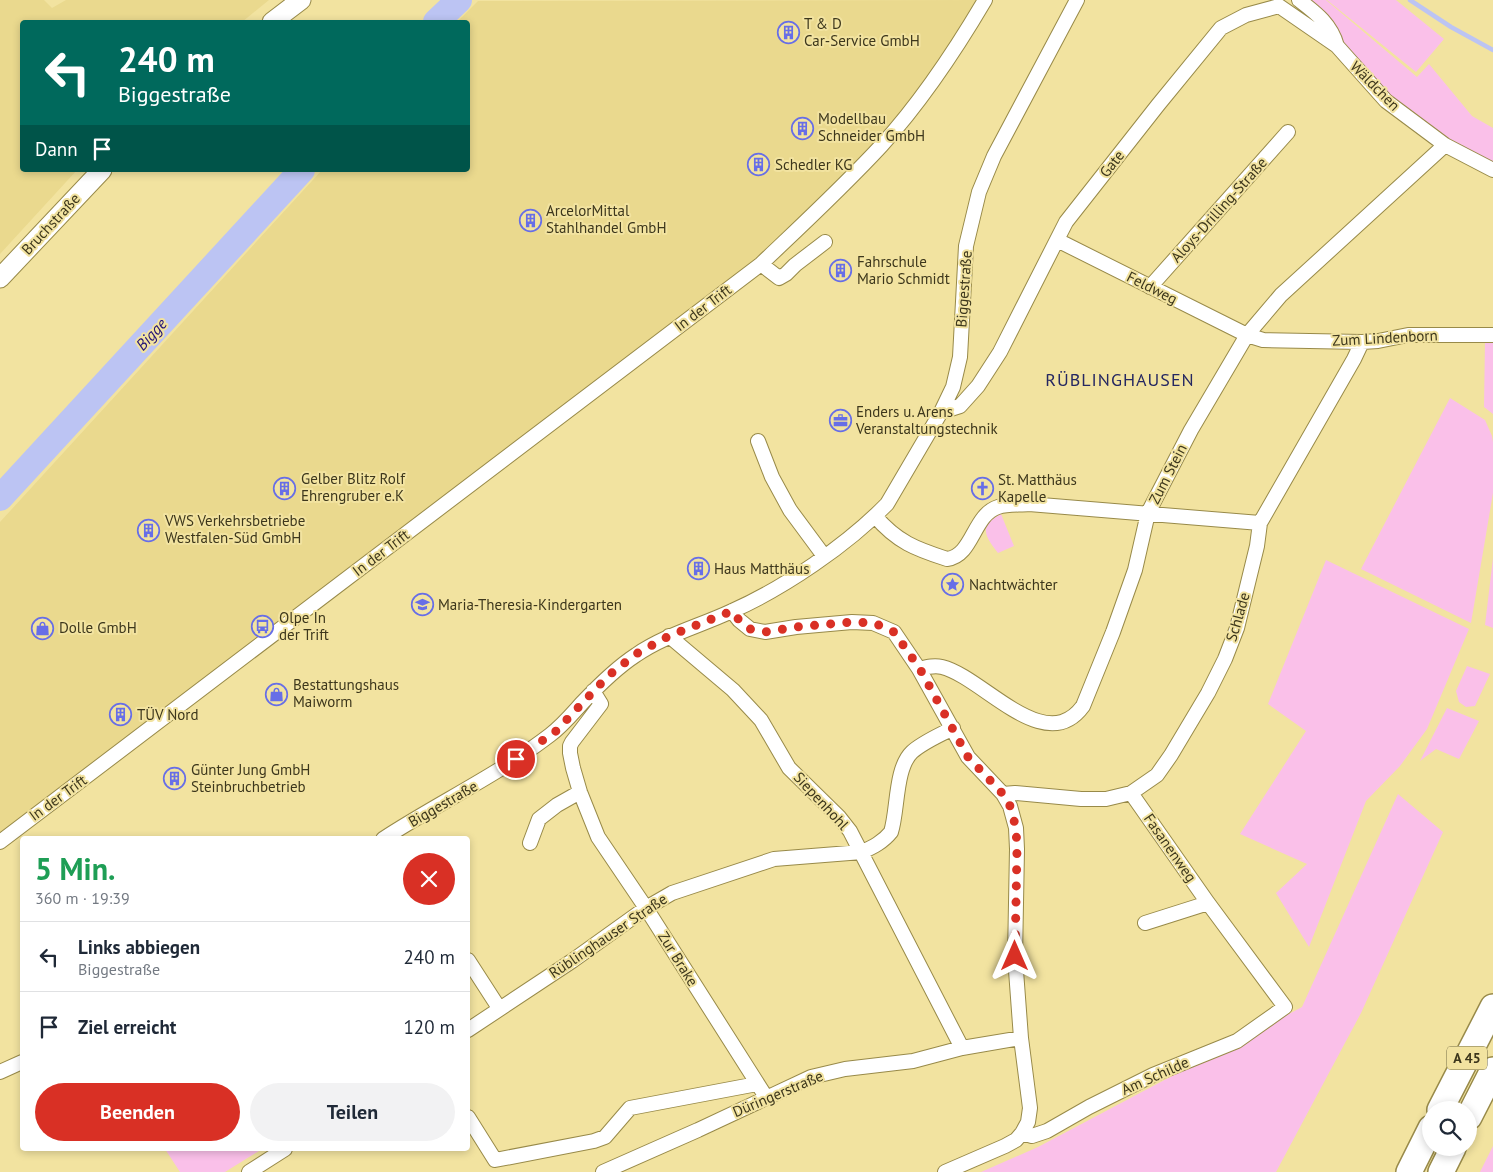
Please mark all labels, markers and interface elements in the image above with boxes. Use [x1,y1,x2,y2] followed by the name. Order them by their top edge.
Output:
[804,14,920,50] place label: T & D Car-Service GmbH
[776,21,800,45] building icon: T & D Car-Service GmbH
[118,36,215,82] text: 240 m
[35,40,100,105] icon: left
[1346,57,1404,115] street label: Wäldchen
[118,80,231,108] text: Biggestraße
[818,109,925,145] place label: Modellbau Schneider GmbH
[790,116,814,140] building icon: Modellbau Schneider GmbH
[88,135,116,163] icon: arrive
[35,137,78,161] text: Dann
[1095,146,1128,181] street label: Gate
[747,153,771,177] building icon: Schedler KG
[1166,153,1271,266] street label: Aloys-Drilling-Straße
[775,155,852,174] place label: Schedler KG
[17,189,84,258] street label: Bruchstraße
[546,201,667,237] place label: ArcelorMittal Stahlhandel GmbH
[518,208,542,232] building icon: ArcelorMittal Stahlhandel GmbH
[951,250,976,328] street label: Biggestraße
[857,252,950,288] place label: Fahrschule Mario Schmidt
[829,259,853,283] building icon: Fahrschule Mario Schmidt
[1124,267,1181,308] street label: Feldweg
[670,280,735,335] street label: In der Trift
[131,313,171,354] water label: Bigge
[1332,325,1438,350] street label: Zum Lindenborn
[1045,368,1195,391] district label: RÜBLINGHAUSEN
[855,402,999,438] place label: Enders u. Arens Veranstaltungstechnik
[828,409,852,433] office icon: Enders u. Arens Veranstaltungstechnik
[1144,441,1191,507] street label: Zum Stein
[301,469,406,505] place label: Gelber Blitz Rolf Ehrengruber e.K
[998,470,1077,506] place label: St. Matthäus Kapelle
[273,476,297,500] building icon: Gelber Blitz Rolf Ehrengruber e.K
[970,477,994,501] church icon: St. Matthäus Kapelle
[164,511,305,547] place label: VWS Verkehrsbetriebe Westfalen-Süd GmbH
[137,518,161,542] building icon: VWS Verkehrsbetriebe Westfalen-Süd GmbH
[348,525,413,580] street label: In der Trift
[686,557,710,581] building icon: Haus Matthäus
[714,559,809,578] place label: Haus Matthäus
[941,573,965,597] place icon: Nachtwächter
[969,575,1058,594] place label: Nachtwächter
[1221,590,1254,644] street label: Schlade
[410,593,434,617] school or university icon: Maria-Theresia-Kindergarten
[438,595,622,614] place label: Maria-Theresia-Kindergarten
[279,608,329,644] place label: Olpe In der Trift
[251,615,275,639] bus stop icon: Olpe In der Trift
[31,616,55,640] shop icon: Dolle GmbH
[59,618,137,637] place label: Dolle GmbH
[293,675,399,711] place label: Bestattungshaus Maiworm
[265,682,289,706] shop icon: Bestattungshaus Maiworm
[109,703,133,727] building icon: TÜV Nord
[137,705,199,724] place label: TÜV Nord
[495,738,537,780] pin
[502,745,530,773] icon: arrive
[191,760,310,796] place label: Günter Jung GmbH Steinbruchbetrieb
[163,767,187,791] building icon: Günter Jung GmbH Steinbruchbetrieb
[790,768,853,834] street label: Siepenhohl
[25,770,90,825] street label: In der Trift
[405,776,481,831] street label: Biggestraße
[1140,810,1201,886] street label: Fasanenweg
[35,849,115,888] text: 5 Min.
[403,853,455,905] button: close
[35,888,130,908] text: 360 m · 19:39
[545,889,670,982] street label: Rüblinghauser Straße
[654,928,703,990] street label: Zur Brake
[988,929,1040,981] position arrow
[78,935,200,959] text: Links abbiegen
[35,943,63,971] icon: left
[403,945,455,969] text: 240 m
[78,959,160,979] text: Biggestraße
[35,1013,63,1041] icon: arrive
[78,1015,176,1039] text: Ziel erreicht
[403,1015,455,1039] text: 120 m
[1447,1046,1487,1070] road number: A 45
[1118,1052,1192,1099] street label: Am Schilde
[730,1066,826,1121] street label: Düringerstraße
[35,1083,240,1141] button: Beenden
[250,1083,455,1141] button: Teilen
[1422,1101,1477,1156] map controls
[1422,1101,1477,1156] button: search

